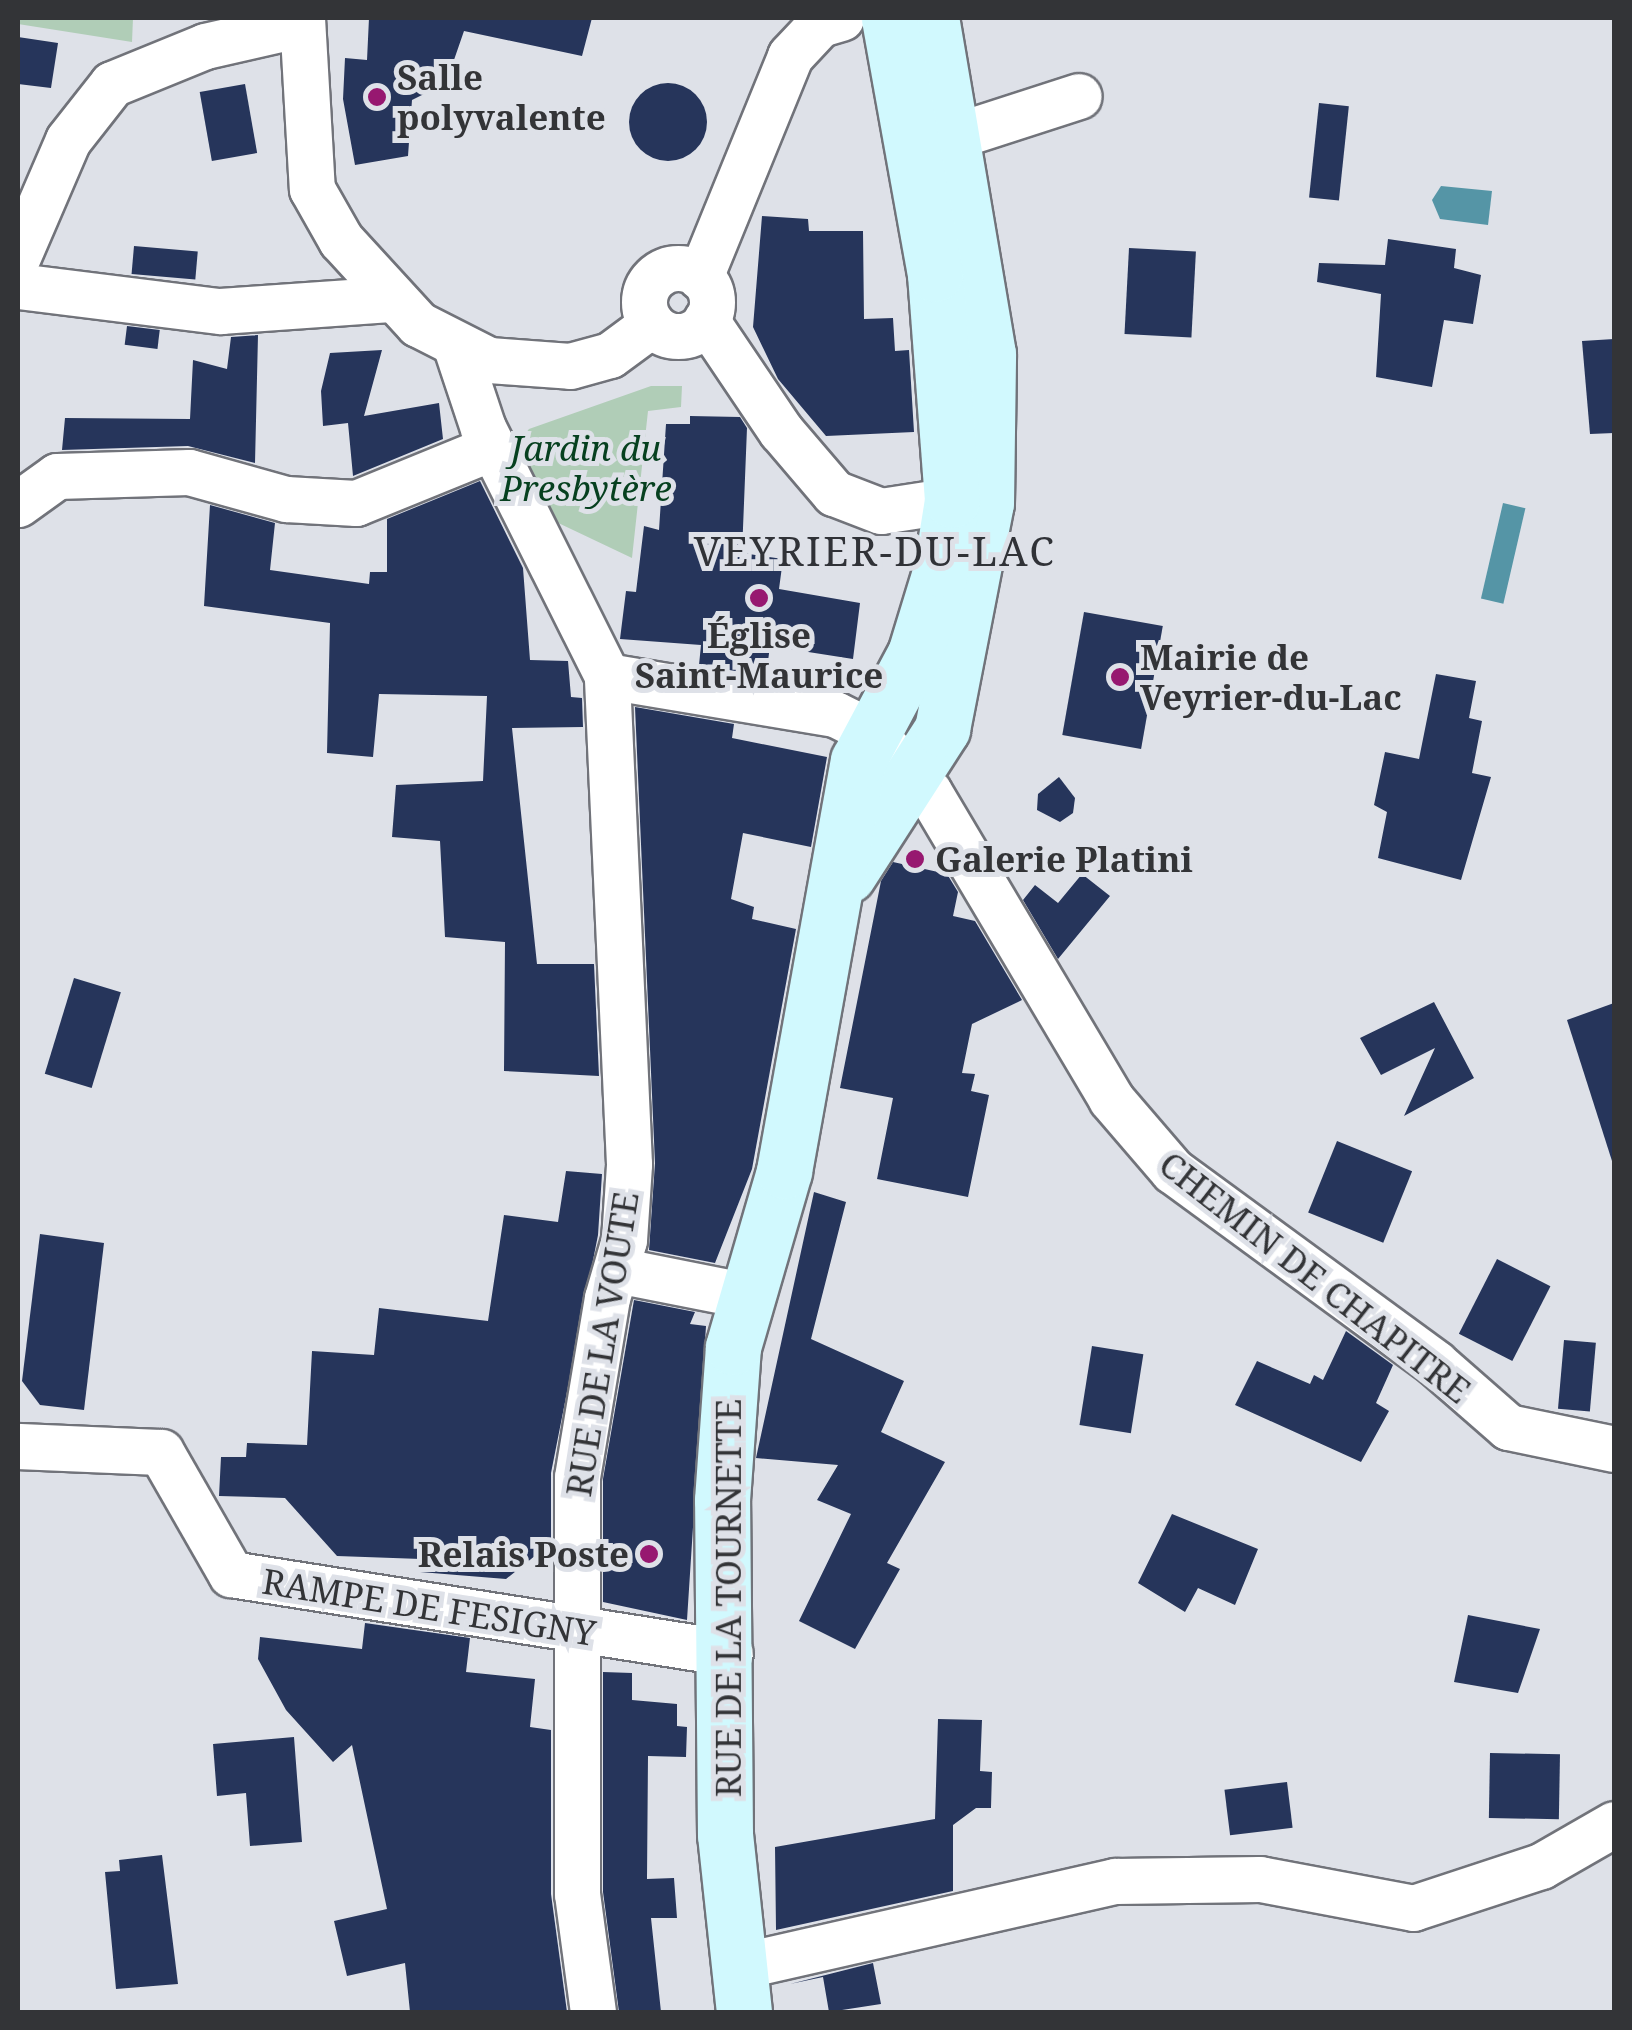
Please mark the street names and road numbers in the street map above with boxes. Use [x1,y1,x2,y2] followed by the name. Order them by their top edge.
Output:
[1151,1143,1479,1411] street label: CHEMIN DE CHAPITRE
[557,1189,647,1499] street label: RUE DE LA VOUTE
[707,1399,749,1797] street label: RUE DE LA TOURNETTE
[259,1560,599,1654] street label: RAMPE DE FESIGNY

